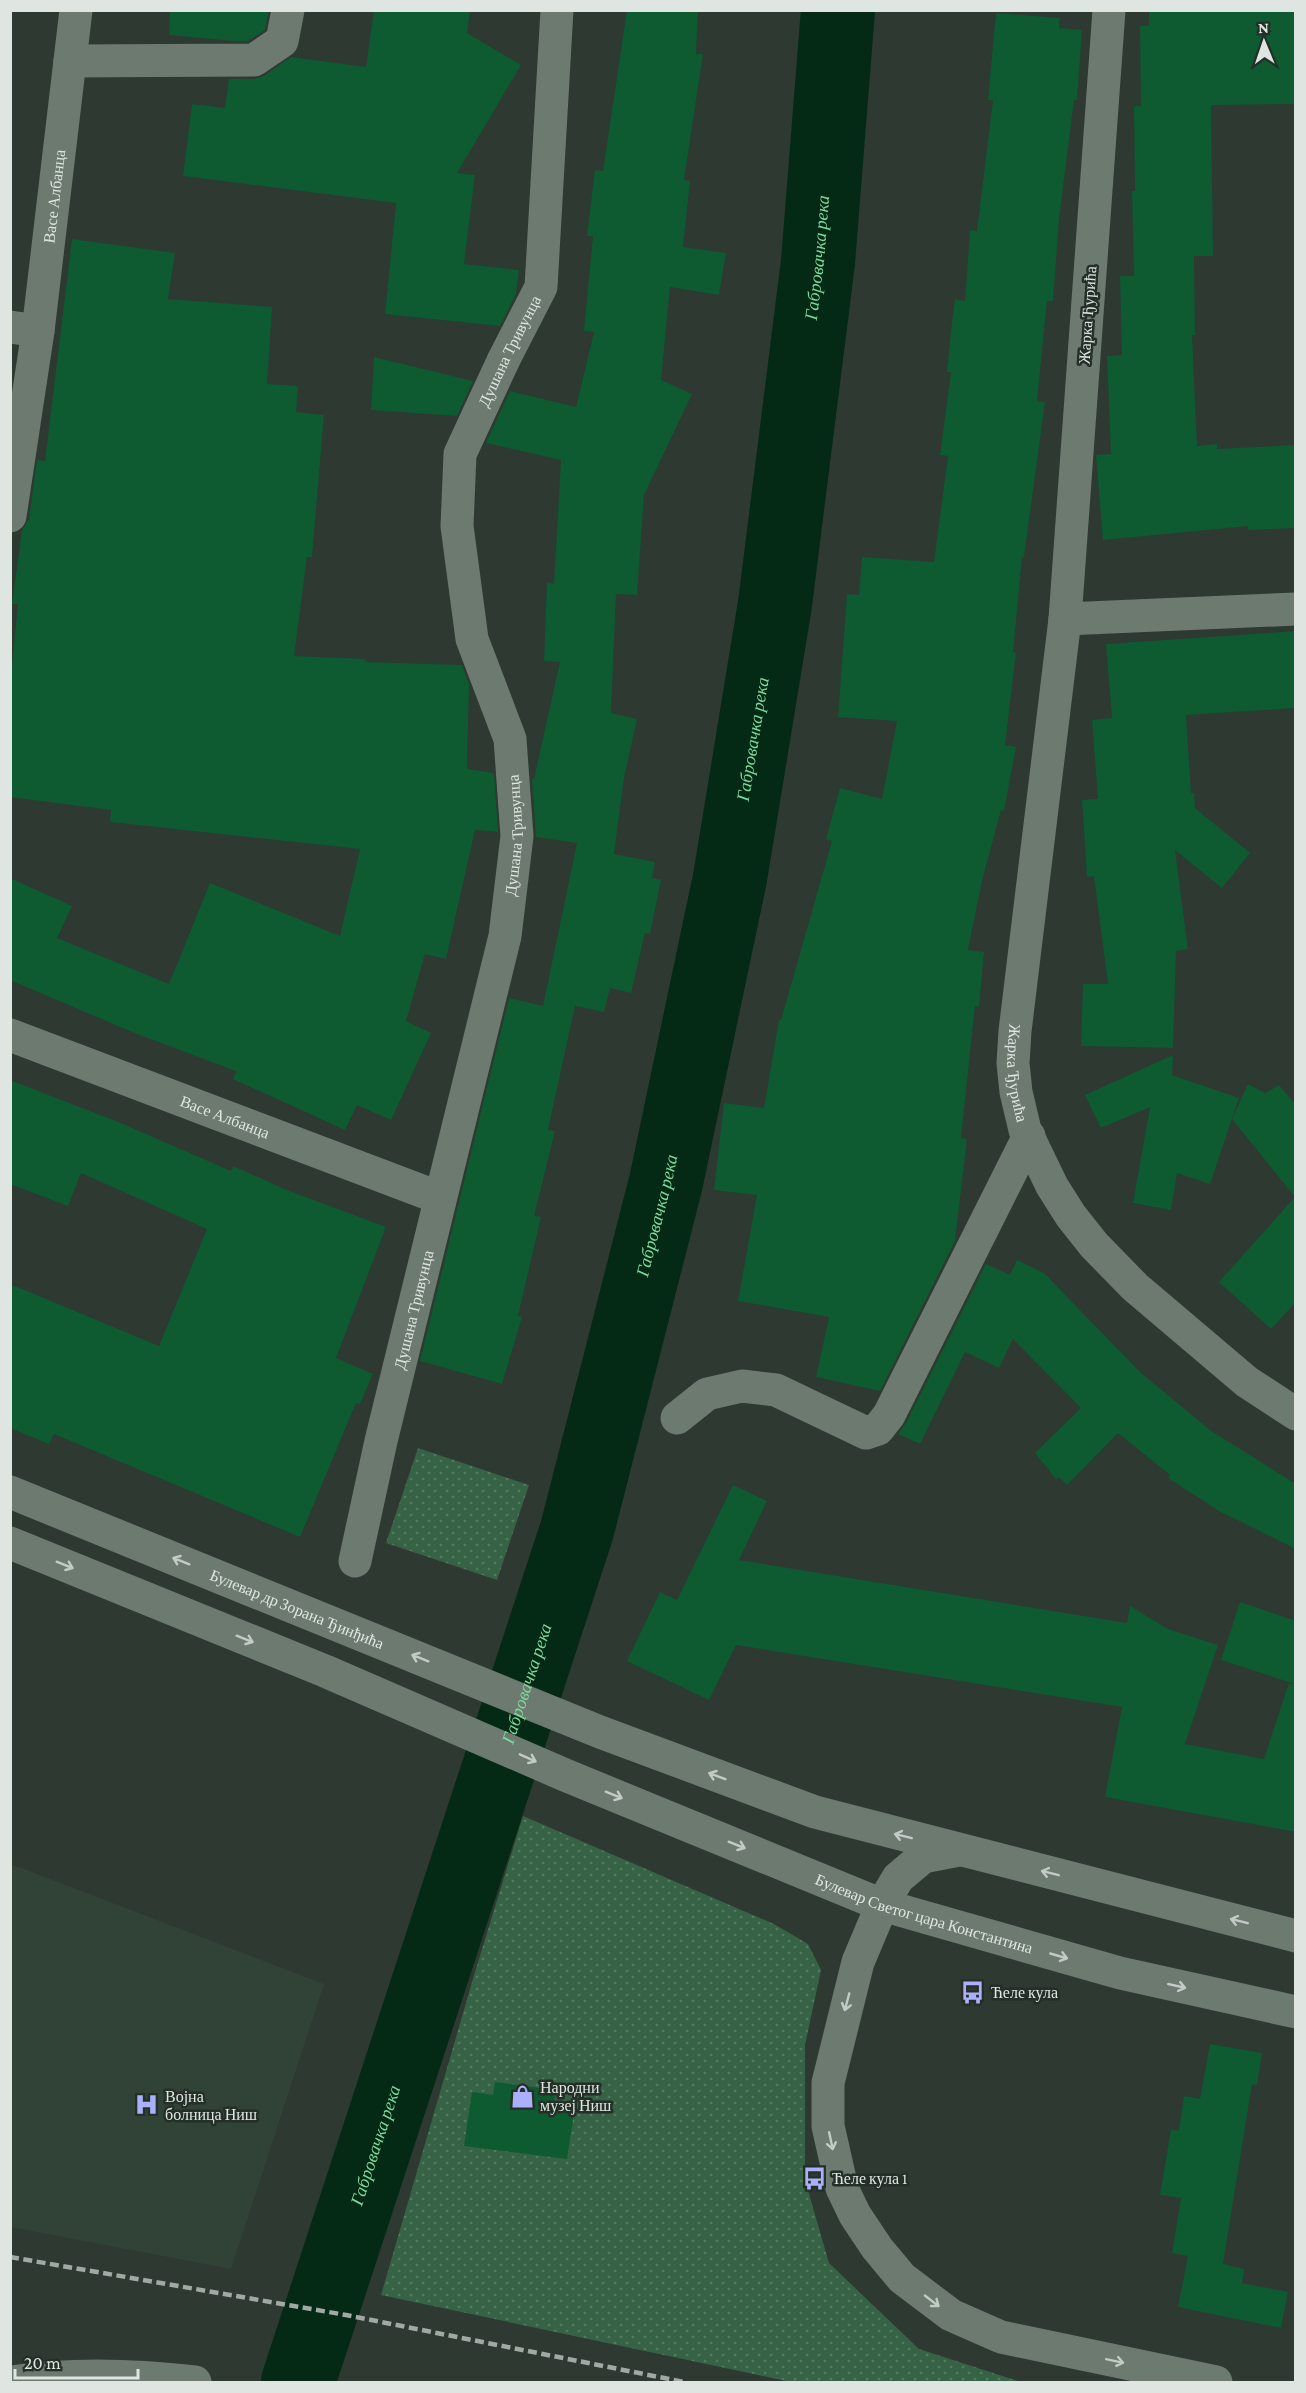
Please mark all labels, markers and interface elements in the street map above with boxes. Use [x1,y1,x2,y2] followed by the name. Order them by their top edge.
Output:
[1234,12,1294,72] north arrow
[1258,19,1269,36] text: N
[40,149,69,244] street label: Васе Албанца
[801,195,833,322] water label: Габровачка река
[1076,265,1100,365] street label: Жарка Ђурића
[475,293,544,410] street label: Душана Тривунца
[733,676,773,804] water label: Габровачка река
[502,774,527,897] street label: Душана Тривунца
[1004,1024,1031,1124] street label: Жарка Ђурића
[178,1092,272,1142] street label: Васе Албанца
[632,1153,682,1280] water label: Габровачка река
[391,1249,437,1371] street label: Душана Тривунца
[172,1555,191,1566] one-way arrow
[55,1560,73,1571] one-way arrow
[208,1566,386,1652] street label: Булевар др Зорана Ђинђића
[497,1621,556,1747] water label: Габровачка река
[235,1634,254,1645] one-way arrow
[412,1651,430,1662] one-way arrow
[518,1753,536,1764] one-way arrow
[708,1769,727,1780] one-way arrow
[604,1790,623,1801] one-way arrow
[893,1829,912,1841] one-way arrow
[727,1840,745,1851] one-way arrow
[1041,1867,1060,1878] one-way arrow
[813,1871,1035,1957] street label: Булевар Светог цара Константина
[1230,1915,1249,1927] one-way arrow
[1050,1951,1069,1962] one-way arrow
[960,1979,986,2005] bus stop icon: Ћеле кула
[1167,1980,1186,1992] one-way arrow
[991,1984,1058,2002] place label: Ћеле кула
[841,1992,853,2011] one-way arrow
[540,2079,612,2115] place label: Народни музеј Ниш
[346,2083,404,2209] water label: Габровачка река
[509,2083,535,2109] shop icon: Народни музеј Ниш
[165,2088,258,2124] place label: Војна болница Ниш
[134,2092,160,2118] hospital icon: Војна болница Ниш
[826,2130,837,2150] one-way arrow
[801,2165,827,2191] bus stop icon: Ћеле кула 1
[832,2170,907,2188] place label: Ћеле кула 1
[924,2294,940,2307] one-way arrow
[15,2342,138,2380] scale bar
[24,2353,61,2373] text: 20 m
[1105,2356,1124,2368] one-way arrow

